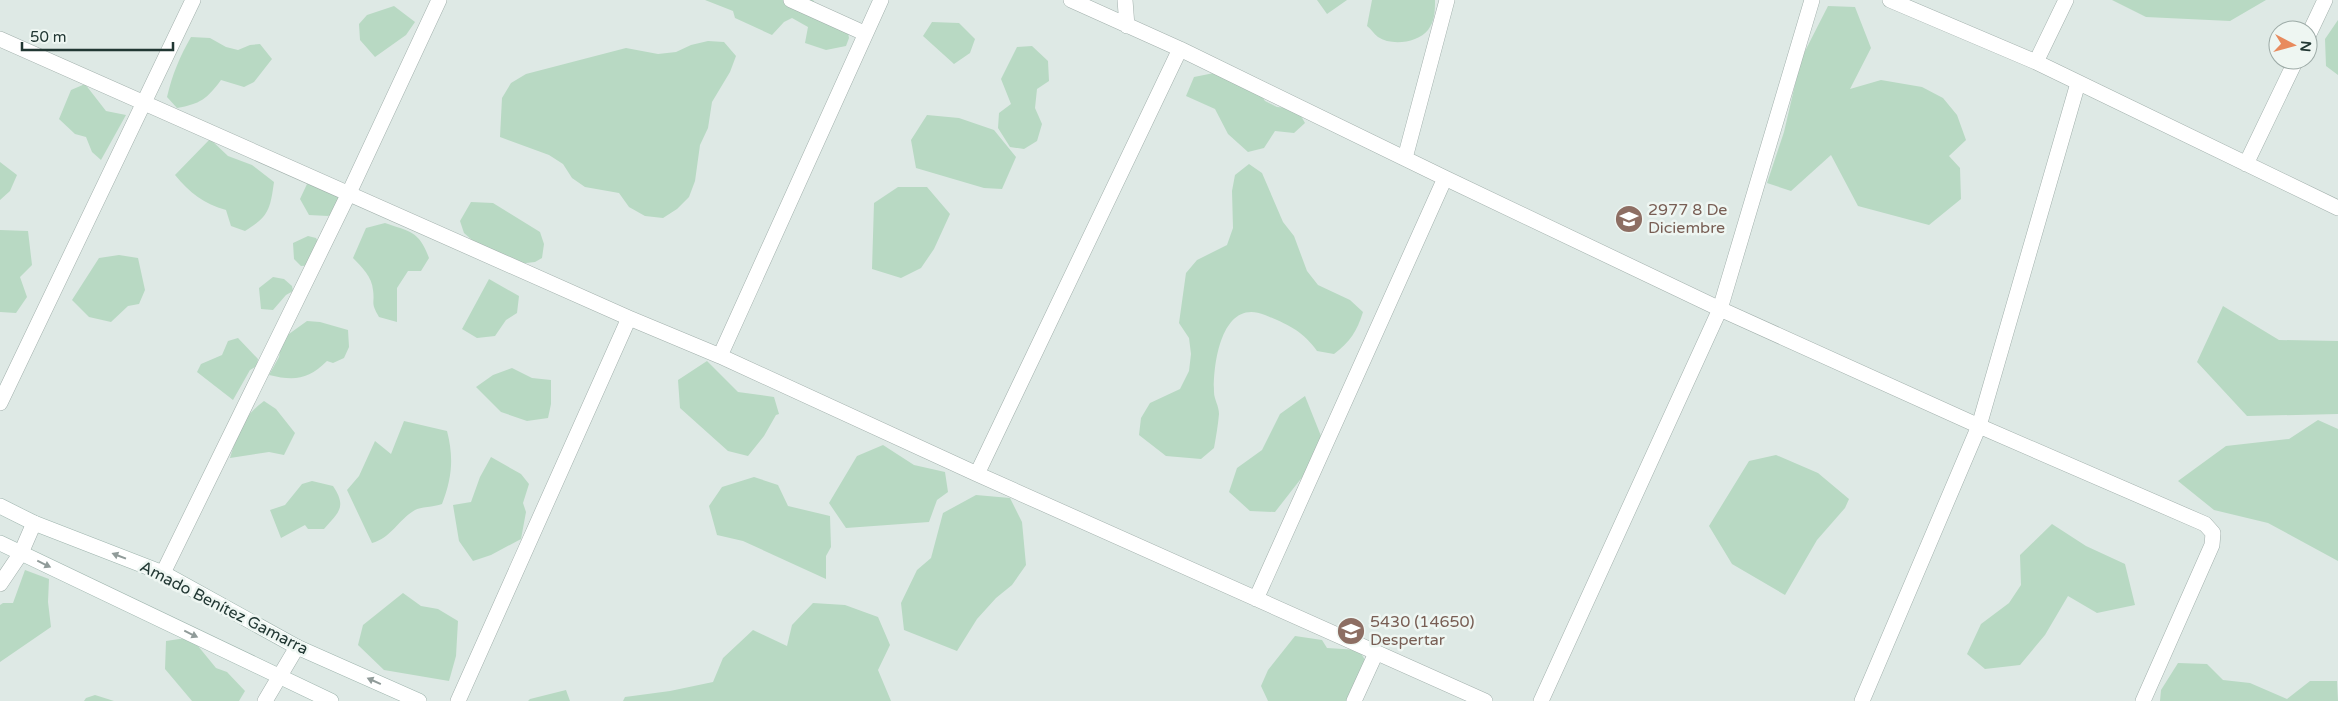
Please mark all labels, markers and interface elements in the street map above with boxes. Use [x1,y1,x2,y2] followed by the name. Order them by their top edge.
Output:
[22,20,174,52] scale bar
[2268,20,2318,70] north arrow
[30,28,67,46] text: 50 m
[2296,40,2314,53] text: N
[1648,200,1727,238] place label: 2977 8 De Diciembre
[1614,204,1644,234] school or university icon: 2977 8 De Diciembre
[111,552,126,560] one-way arrow
[136,557,312,659] street label: Amado Benítez Gamarra
[37,560,51,568] one-way arrow
[1370,612,1475,650] place label: 5430 (14650) Despertar
[1336,616,1366,646] school or university icon: 5430 (14650) Despertar
[184,630,198,638] one-way arrow
[367,677,381,685] one-way arrow

